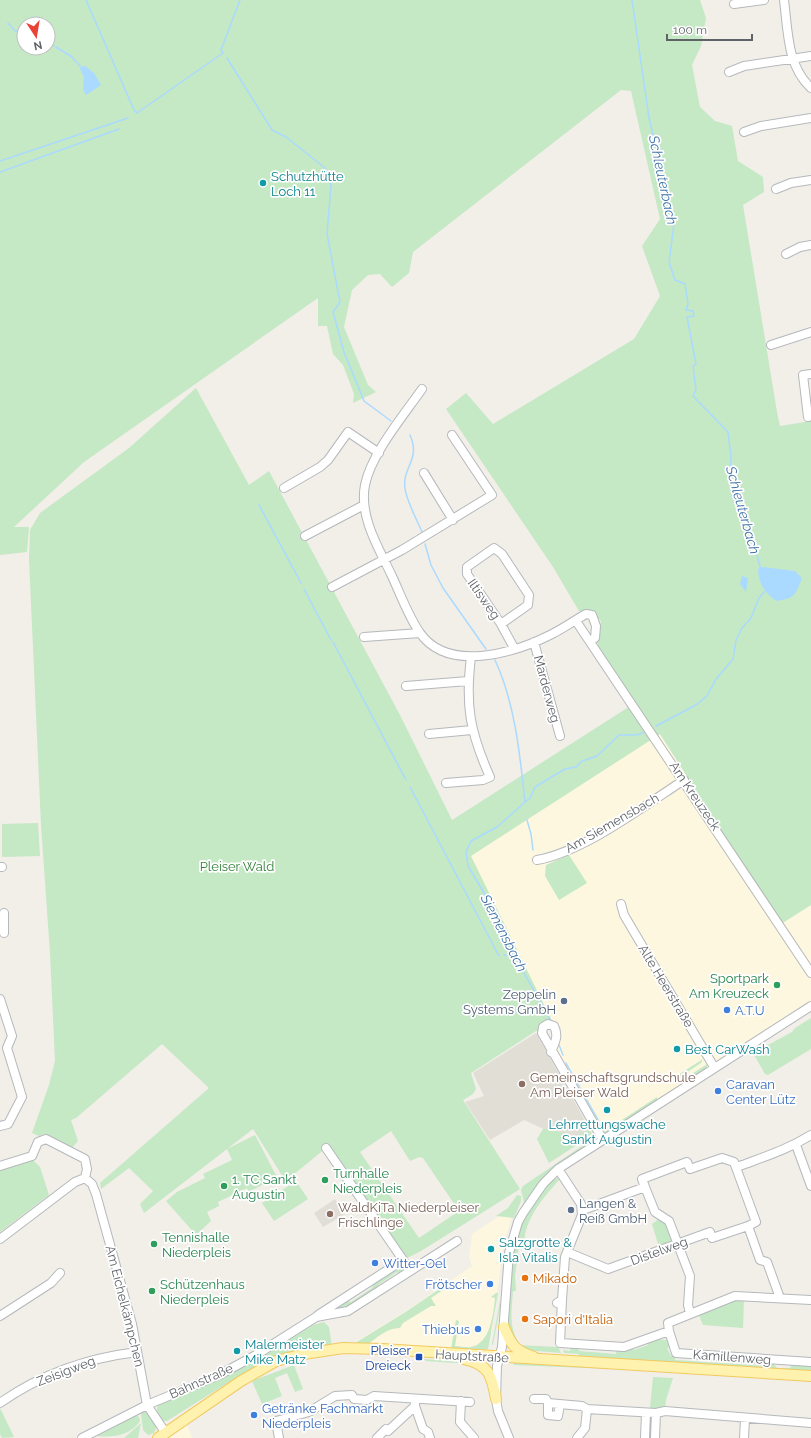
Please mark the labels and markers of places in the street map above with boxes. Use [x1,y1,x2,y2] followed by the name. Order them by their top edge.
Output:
[271,169,344,199] place label: Schutzhütte Loch 11
[258,178,268,188] marker: Schutzhütte Loch 11
[689,971,769,1001] place label: Sportpark Am Kreuzeck
[772,980,782,990] marker: Sportpark Am Kreuzeck
[463,987,556,1017] place label: Zeppelin Systems GmbH
[559,996,569,1006] marker: Zeppelin Systems GmbH
[735,1003,764,1018] place label: A.T.U
[722,1005,732,1015] marker: A.T.U
[685,1042,770,1057] place label: Best CarWash
[672,1044,682,1054] marker: Best CarWash
[530,1070,696,1100] place label: Gemeinschaftsgrundschule Am Pleiser Wald
[726,1077,796,1107] place label: Caravan Center Lütz
[517,1079,527,1089] marker: Gemeinschaftsgrundschule Am Pleiser Wald
[713,1086,723,1096] marker: Caravan Center Lütz
[602,1105,612,1115] marker: Lehrrettungswache Sankt Augustin
[548,1117,666,1147] place label: Lehrrettungswache Sankt Augustin
[333,1166,402,1196] place label: Turnhalle Niederpleis
[232,1172,297,1202] place label: 1. TC Sankt Augustin
[320,1175,330,1185] marker: Turnhalle Niederpleis
[219,1181,229,1191] marker: 1. TC Sankt Augustin
[579,1196,647,1226] place label: Langen & Reiß GmbH
[338,1200,479,1230] place label: WaldKiTa Niederpleiser Frischlinge
[566,1205,576,1215] marker: Langen & Reiß GmbH
[325,1209,335,1219] marker: WaldKiTa Niederpleiser Frischlinge
[162,1230,231,1260] place label: Tennishalle Niederpleis
[499,1235,572,1265] place label: Salzgrotte & Isla Vitalis
[149,1239,159,1249] marker: Tennishalle Niederpleis
[486,1244,496,1254] marker: Salzgrotte & Isla Vitalis
[383,1256,447,1271] place label: Witter-Oel
[370,1258,380,1268] marker: Witter-Oel
[533,1271,577,1286] place label: Mikado
[520,1273,530,1283] marker: Mikado
[160,1277,245,1307] place label: Schützenhaus Niederpleis
[425,1277,482,1292] place label: Frötscher
[485,1279,495,1289] marker: Frötscher
[147,1286,157,1296] marker: Schützenhaus Niederpleis
[533,1312,613,1327] place label: Sapori d'Italia
[520,1314,530,1324] marker: Sapori d'Italia
[422,1322,470,1337] place label: Thiebus
[473,1324,483,1334] marker: Thiebus
[245,1337,325,1367] place label: Malermeister Mike Matz
[365,1343,411,1373] place label: Pleiser Dreieck
[232,1346,242,1356] marker: Malermeister Mike Matz
[414,1352,424,1362] marker: Pleiser Dreieck
[262,1401,384,1431] place label: Getränke Fachmarkt Niederpleis
[249,1410,259,1420] marker: Getränke Fachmarkt Niederpleis

